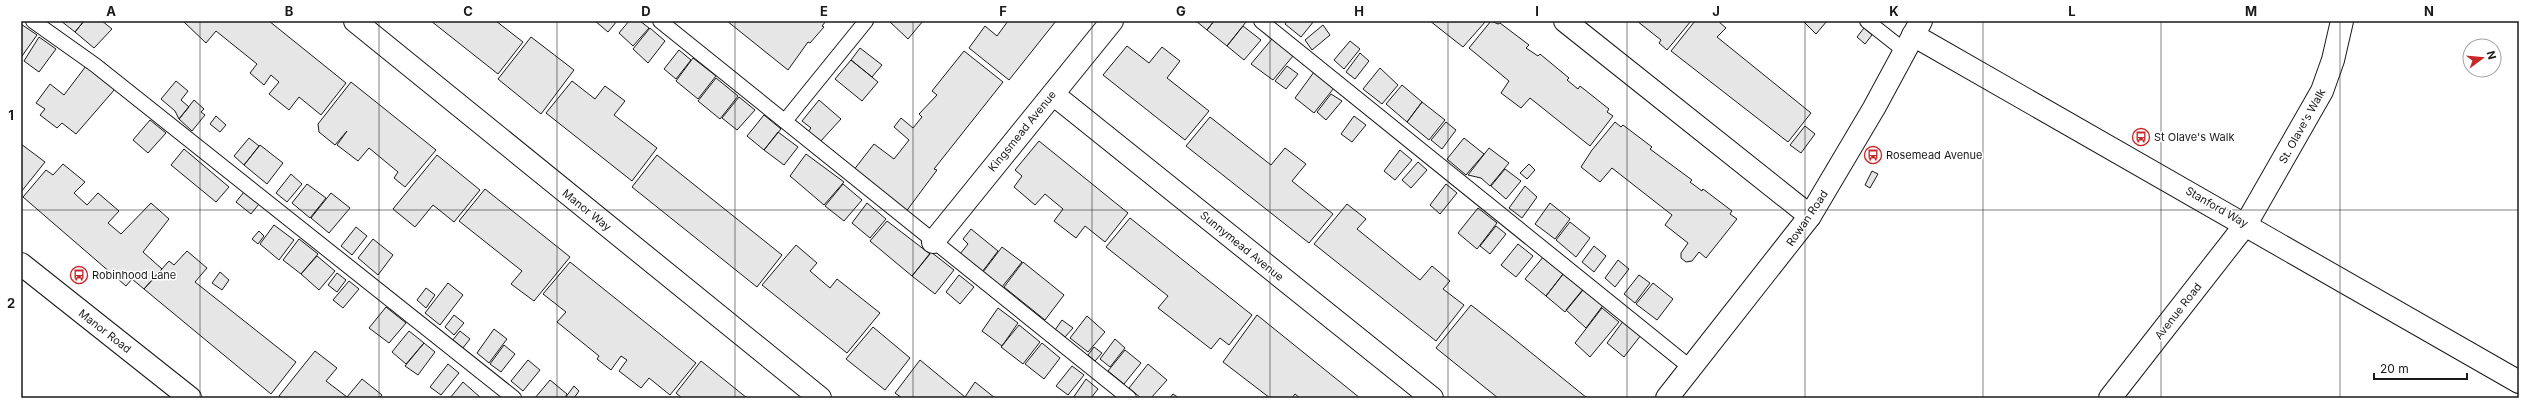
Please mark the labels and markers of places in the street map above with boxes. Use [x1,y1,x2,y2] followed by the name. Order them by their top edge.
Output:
[2131,127,2151,147] bus stop icon: St Olave's Walk
[2154,130,2234,144] place label: St Olave's Walk
[1863,145,1883,165] bus stop icon: Rosemead Avenue
[1886,148,1983,162] place label: Rosemead Avenue
[69,265,89,285] bus stop icon: Robinhood Lane
[92,268,176,282] place label: Robinhood Lane

